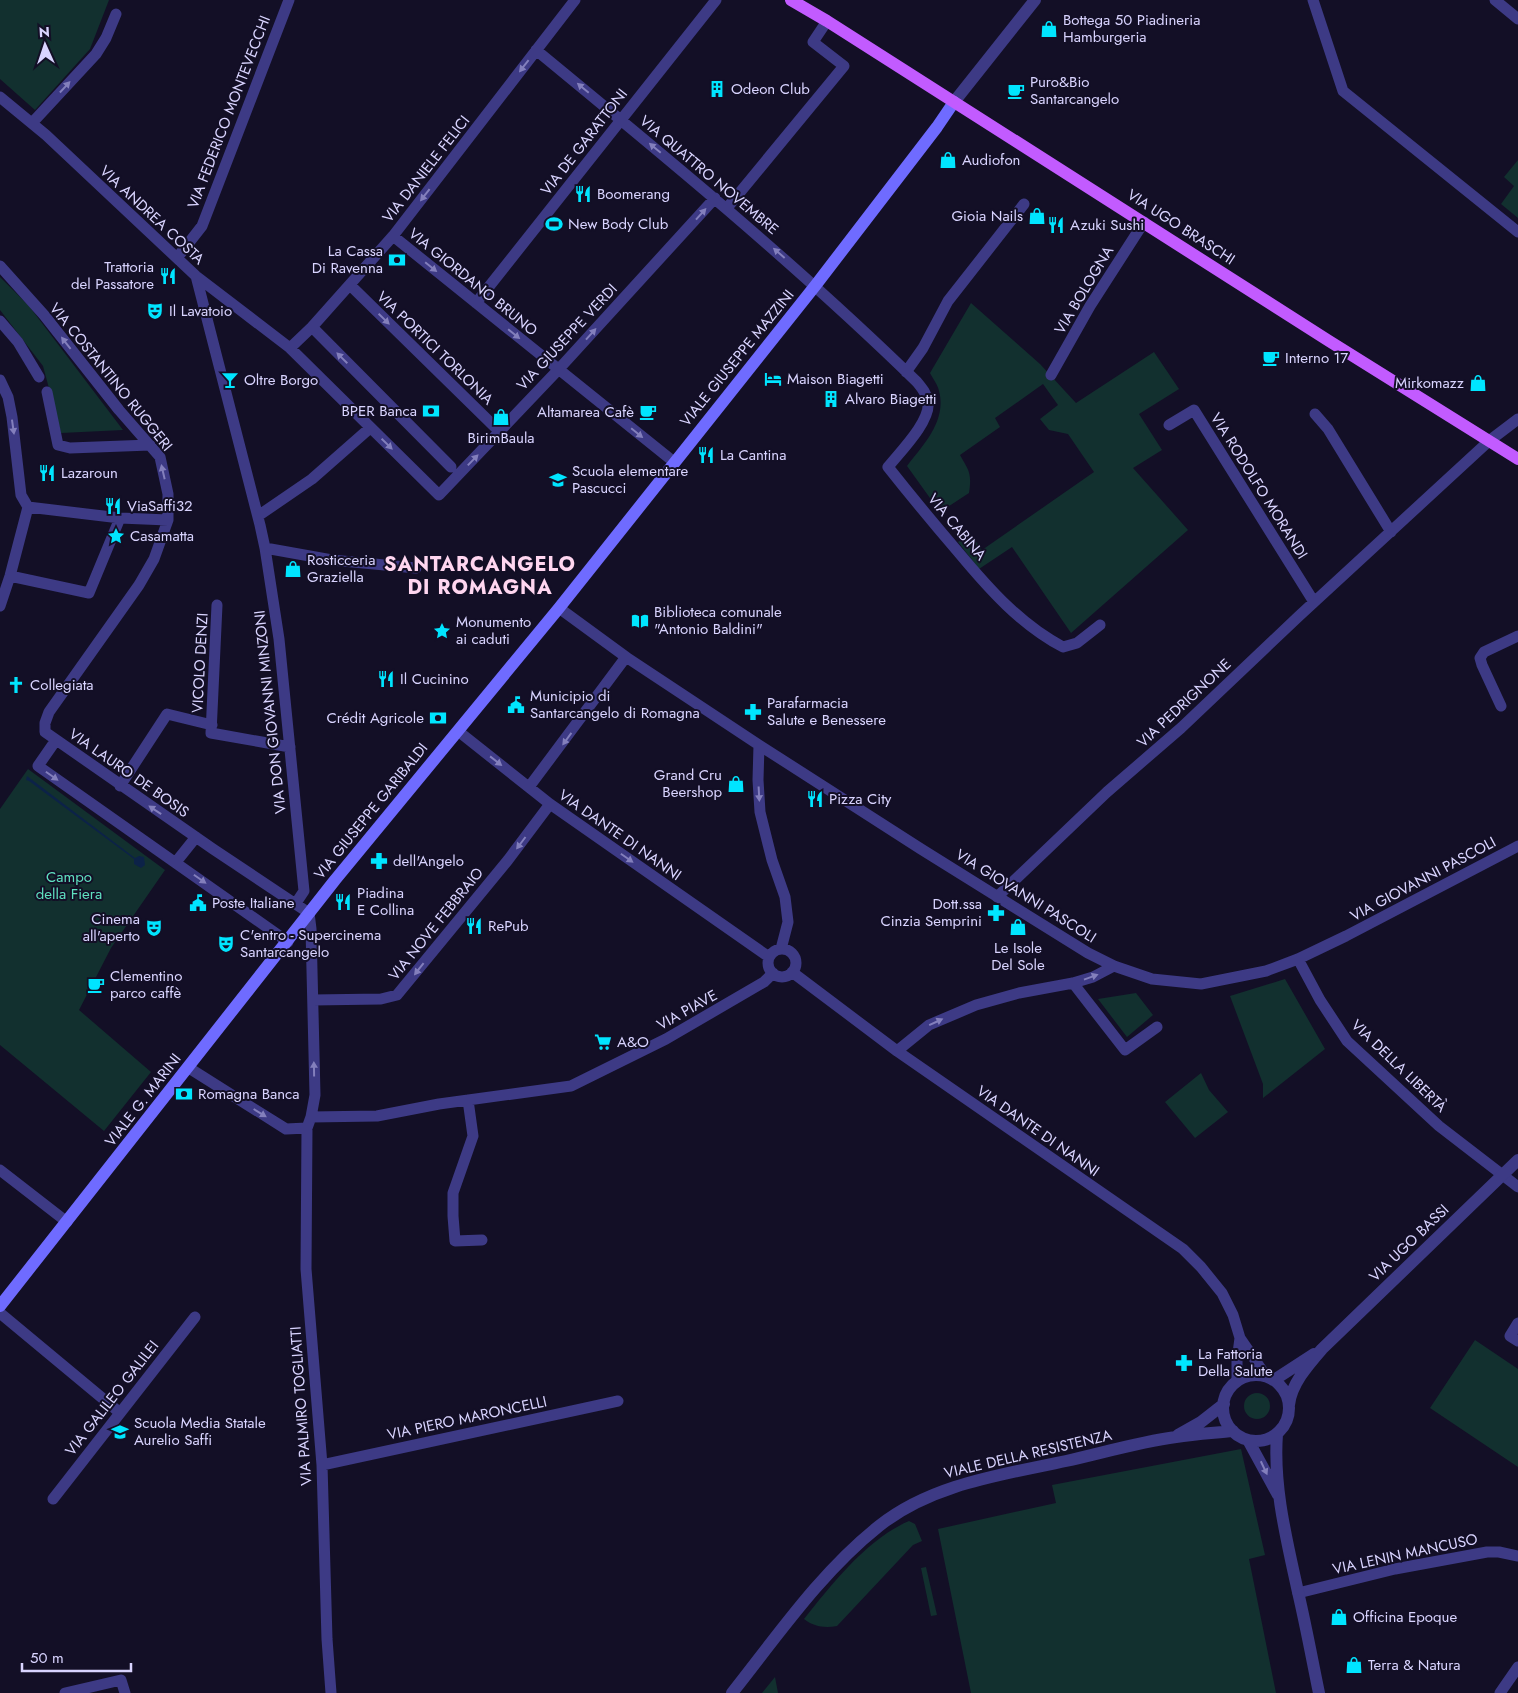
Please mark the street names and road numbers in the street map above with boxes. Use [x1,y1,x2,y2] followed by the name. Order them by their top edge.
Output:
[182,12,276,212] street label: VIA FEDERICO MONTEVECCHI
[535,84,633,200] street label: VIA DE GARATTONI
[635,110,783,240] street label: VIA QUATTRO NOVEMBRE
[377,111,475,227] street label: VIA DANIELE FELICI
[95,160,209,270] street label: VIA ANDREA COSTA
[1123,184,1239,270] street label: VIA UGO BRASCHI
[404,223,543,341] street label: VIA GIORDANO BRUNO
[1049,242,1119,338] street label: VIA BOLOGNA
[512,279,622,395] street label: VIA GIUSEPPE VERDI
[675,285,799,431] street label: VIALE GIUSEPPE MAZZINI
[371,286,499,410] street label: VIA PORTICI TORLONIA
[44,298,178,456] street label: VIA COSTANTINO RUGGERI
[1205,409,1313,563] street label: VIA RODOLFO MORANDI
[922,489,992,565] street label: VIA CABINA
[248,609,292,815] street label: VIA DON GIOVANNI MINZONI
[186,612,214,714] street label: VICOLO DENZI
[1132,653,1236,753] street label: VIA PEDRIGNONE
[64,723,194,823] street label: VIA LAURO DE BOSIS
[309,738,433,884] street label: VIA GIUSEPPE GARIBALDI
[554,784,686,886] street label: VIA DANTE DI NANNI
[1346,831,1500,927] street label: VIA GIOVANNI PASCOLI
[951,844,1101,948] street label: VIA GIOVANNI PASCOLI
[383,863,489,985] street label: VIA NOVE FEBBRAIO
[653,984,721,1036] street label: VIA PIAVE
[1346,1014,1452,1118] street label: VIA DELLA LIBERTÀ
[100,1049,186,1151] street label: VIALE G. MARINI
[972,1080,1104,1182] street label: VIA DANTE DI NANNI
[1364,1199,1454,1287] street label: VIA UGO BASSI
[284,1326,318,1486] street label: VIA PALMIRO TOGLIATTI
[60,1336,164,1460] street label: VIA GALILEO GALILEI
[385,1390,549,1446] street label: VIA PIERO MARONCELLI
[942,1424,1114,1484] street label: VIALE DELLA RESISTENZA
[1330,1528,1480,1580] street label: VIA LENIN MANCUSO

